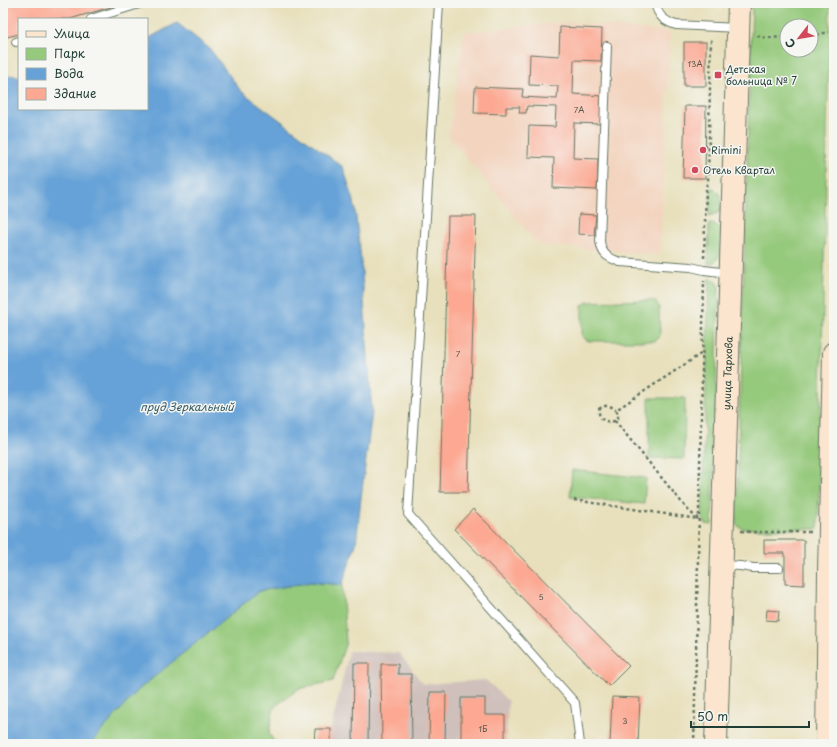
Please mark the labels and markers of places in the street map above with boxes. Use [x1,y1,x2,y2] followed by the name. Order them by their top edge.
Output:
[725,61,797,88] place label: Детская больница № 7
[713,70,723,80] marker: Детская больница № 7
[711,142,741,157] place label: Rimini
[698,145,708,155] marker: Rimini
[703,162,775,177] place label: Отель Квартал
[690,165,700,175] marker: Отель Квартал

